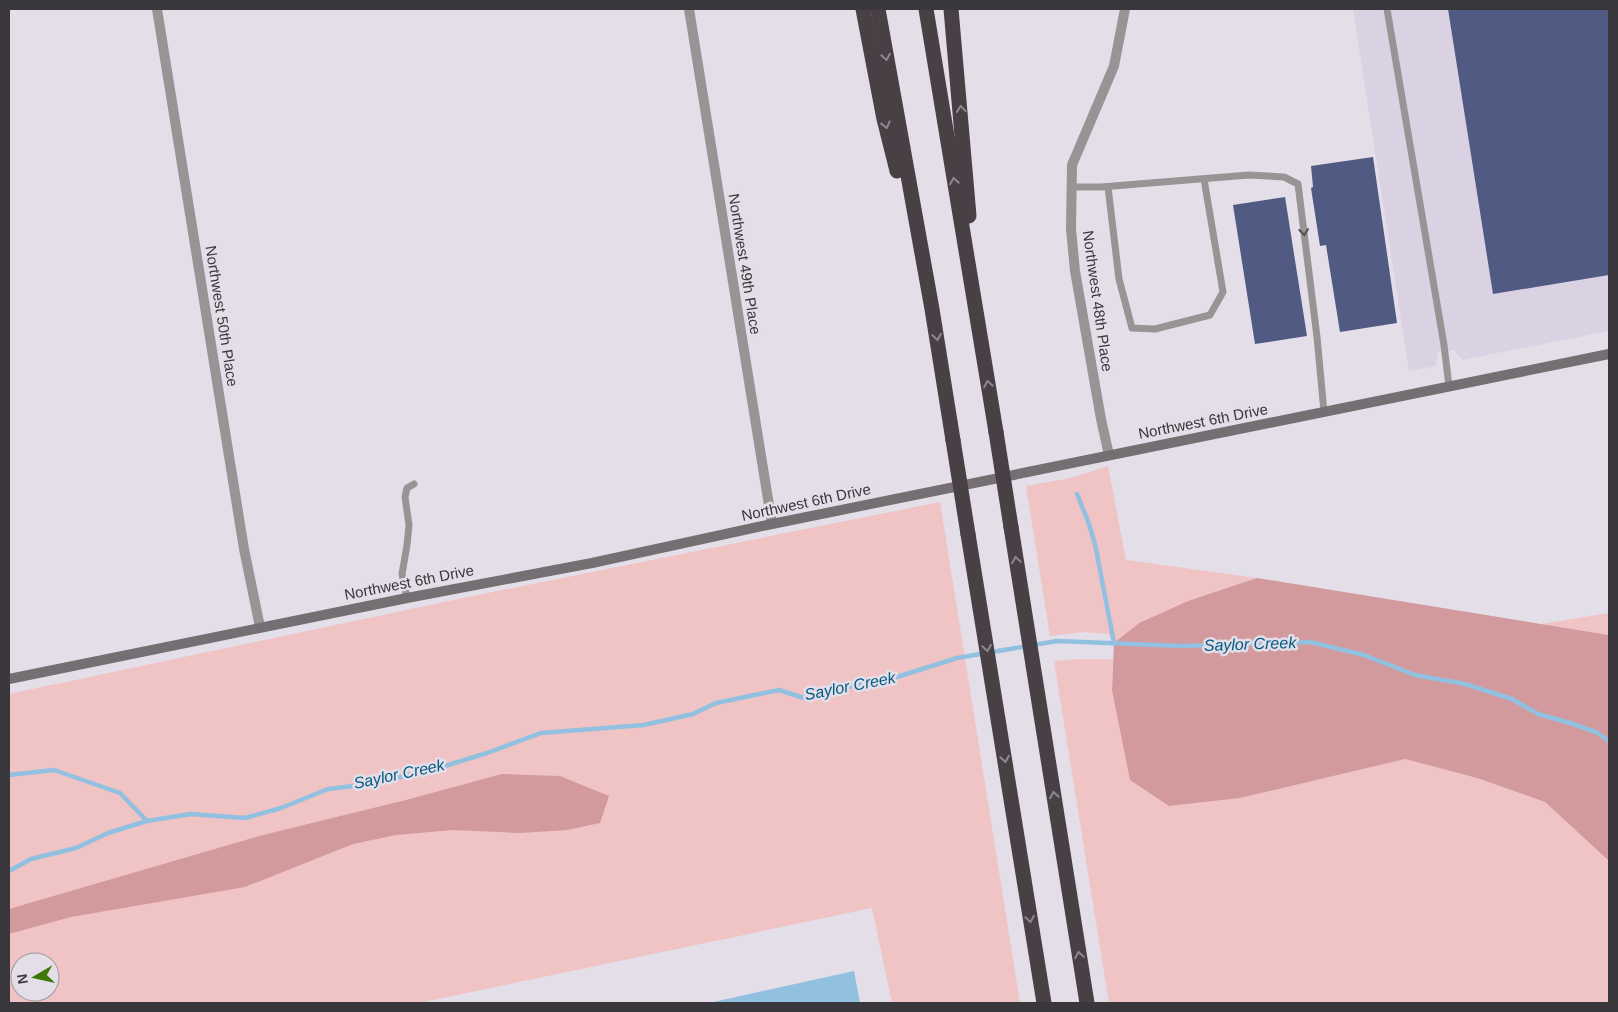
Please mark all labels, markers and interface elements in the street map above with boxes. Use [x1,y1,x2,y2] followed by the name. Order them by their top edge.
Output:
[880,52,891,61] one-way arrow
[956,105,967,113] one-way arrow
[880,121,891,130] one-way arrow
[950,176,960,185] one-way arrow
[725,192,765,336] street label: Northwest 49th Place
[1298,228,1309,236] one-way arrow
[1080,229,1116,373] street label: Northwest 48th Place
[202,244,242,388] street label: Northwest 50th Place
[931,333,941,342] one-way arrow
[983,380,993,388] one-way arrow
[1137,400,1269,442] street label: Northwest 6th Drive
[740,480,872,524] street label: Northwest 6th Drive
[1011,555,1022,563] one-way arrow
[343,561,475,603] street label: Northwest 6th Drive
[1203,634,1298,654] water label: Saylor Creek
[981,643,991,652] one-way arrow
[803,669,898,703] water label: Saylor Creek
[999,755,1009,763] one-way arrow
[352,756,447,792] water label: Saylor Creek
[1049,790,1059,799] one-way arrow
[1025,915,1035,924] one-way arrow
[1075,951,1085,959] one-way arrow
[10,952,60,1002] north arrow
[13,973,31,985] text: N

